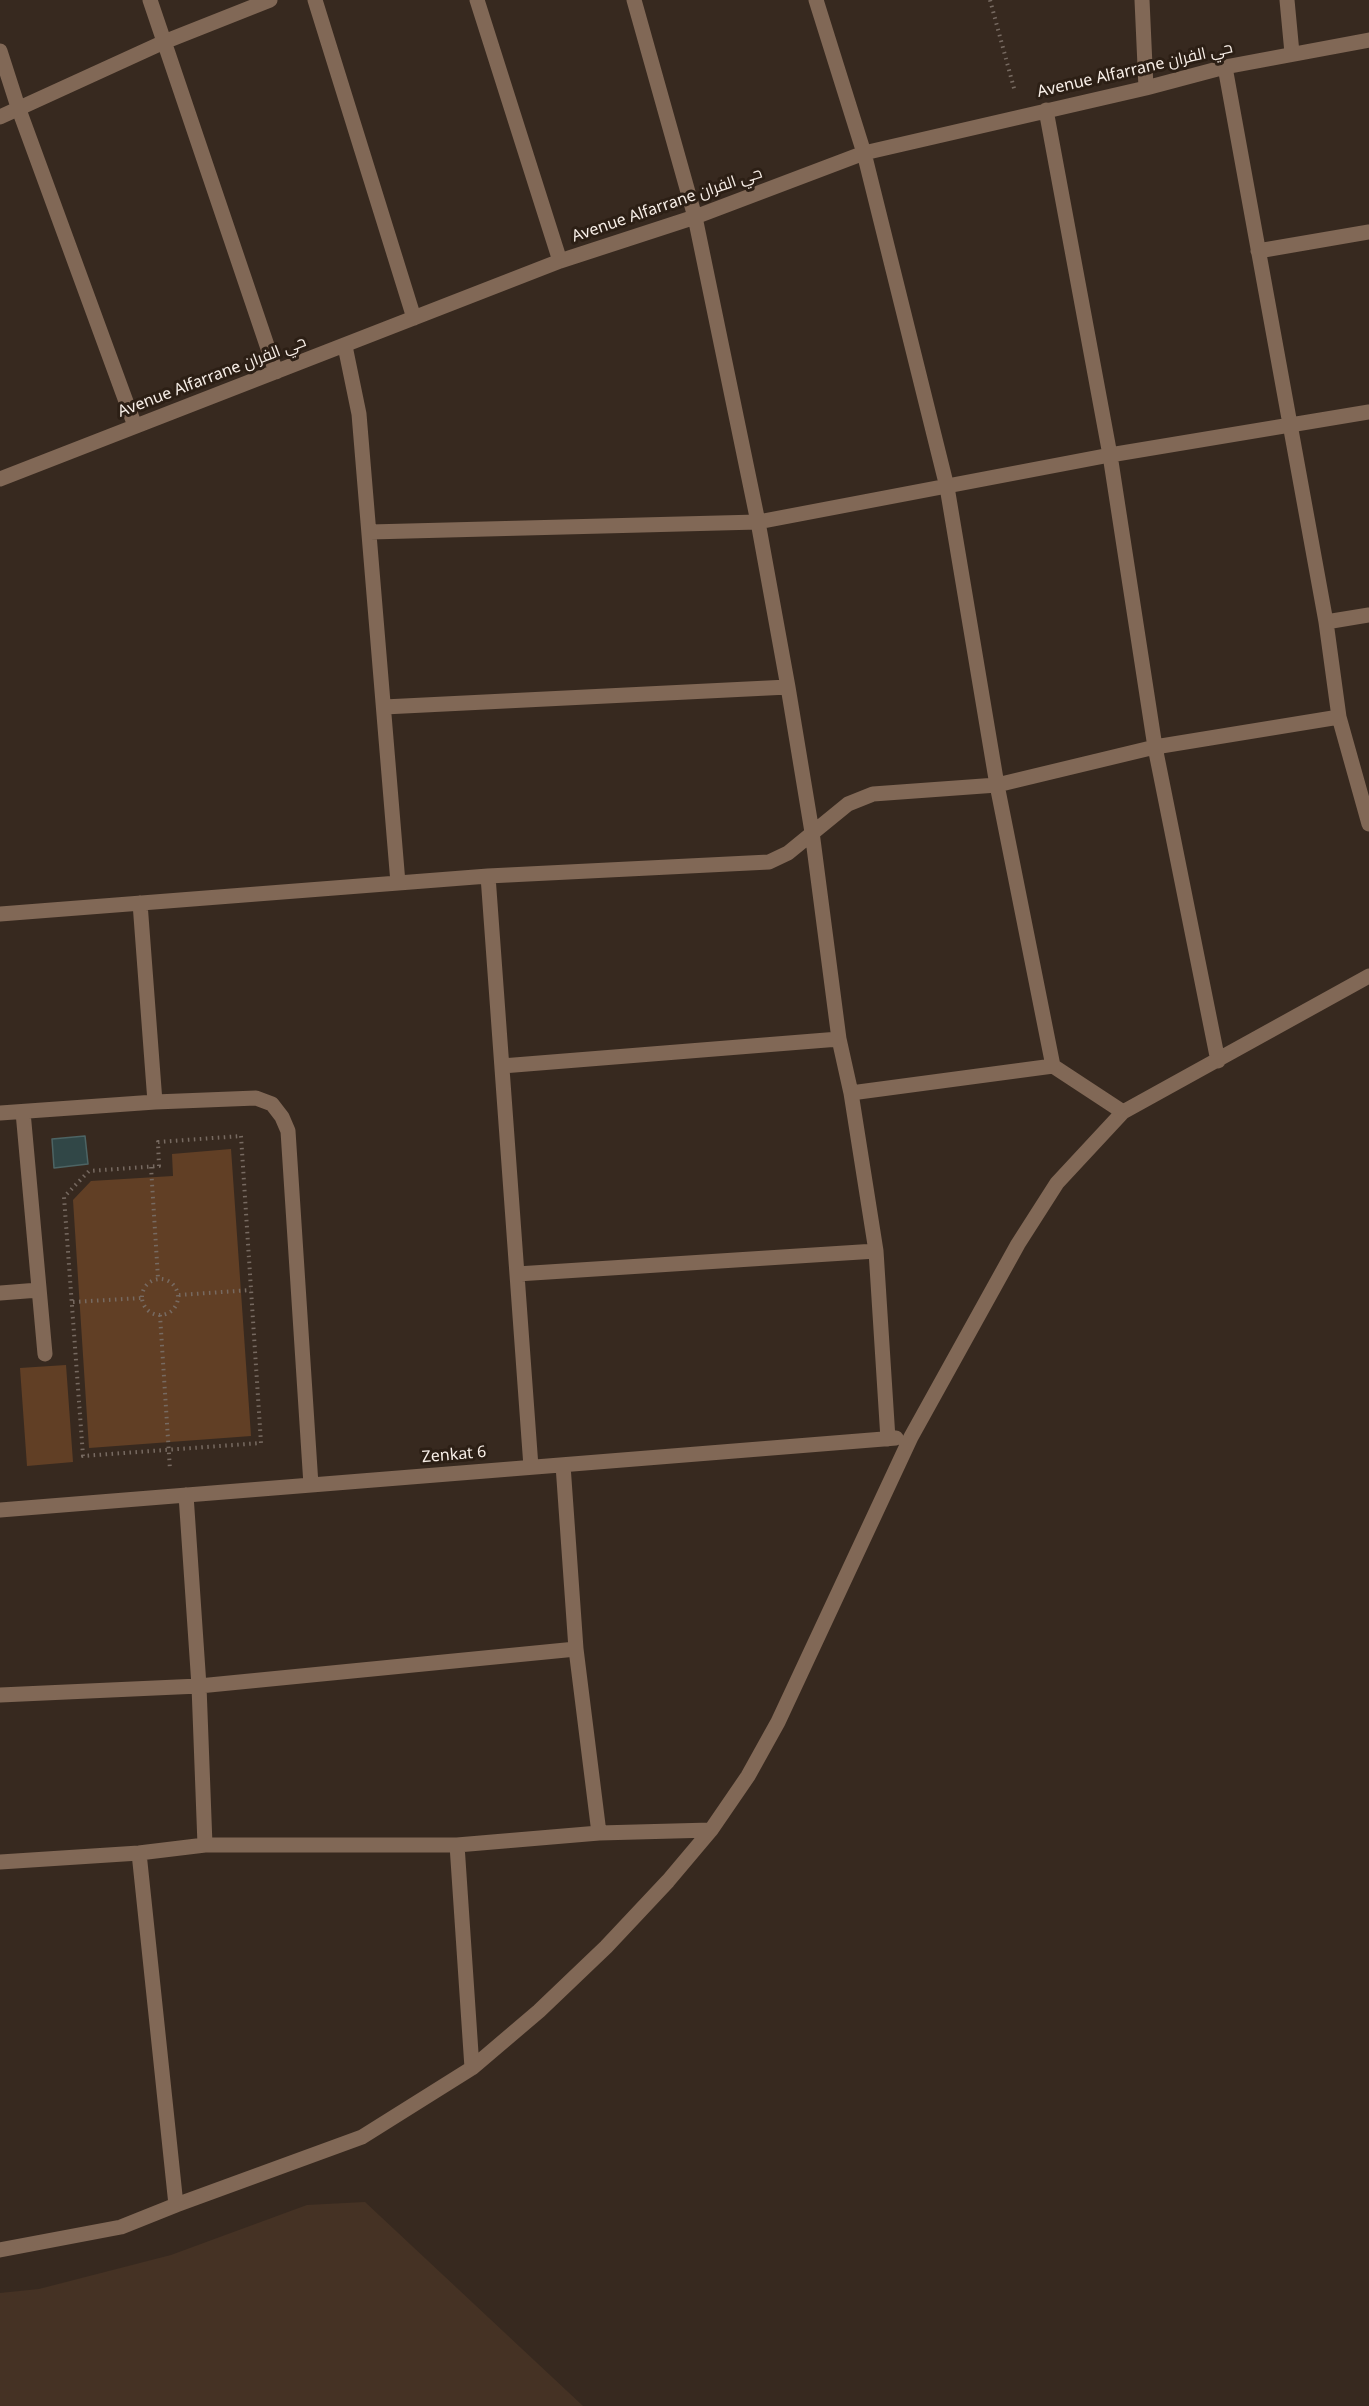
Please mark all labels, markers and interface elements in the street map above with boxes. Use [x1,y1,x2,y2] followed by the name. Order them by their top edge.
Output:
[1035,38,1235,102] street label: Avenue Alfarrane حي الفران
[569,163,765,247] street label: Avenue Alfarrane حي الفران
[115,332,309,422] street label: Avenue Alfarrane حي الفران
[421,1443,487,1467] street label: Zenkat 6

